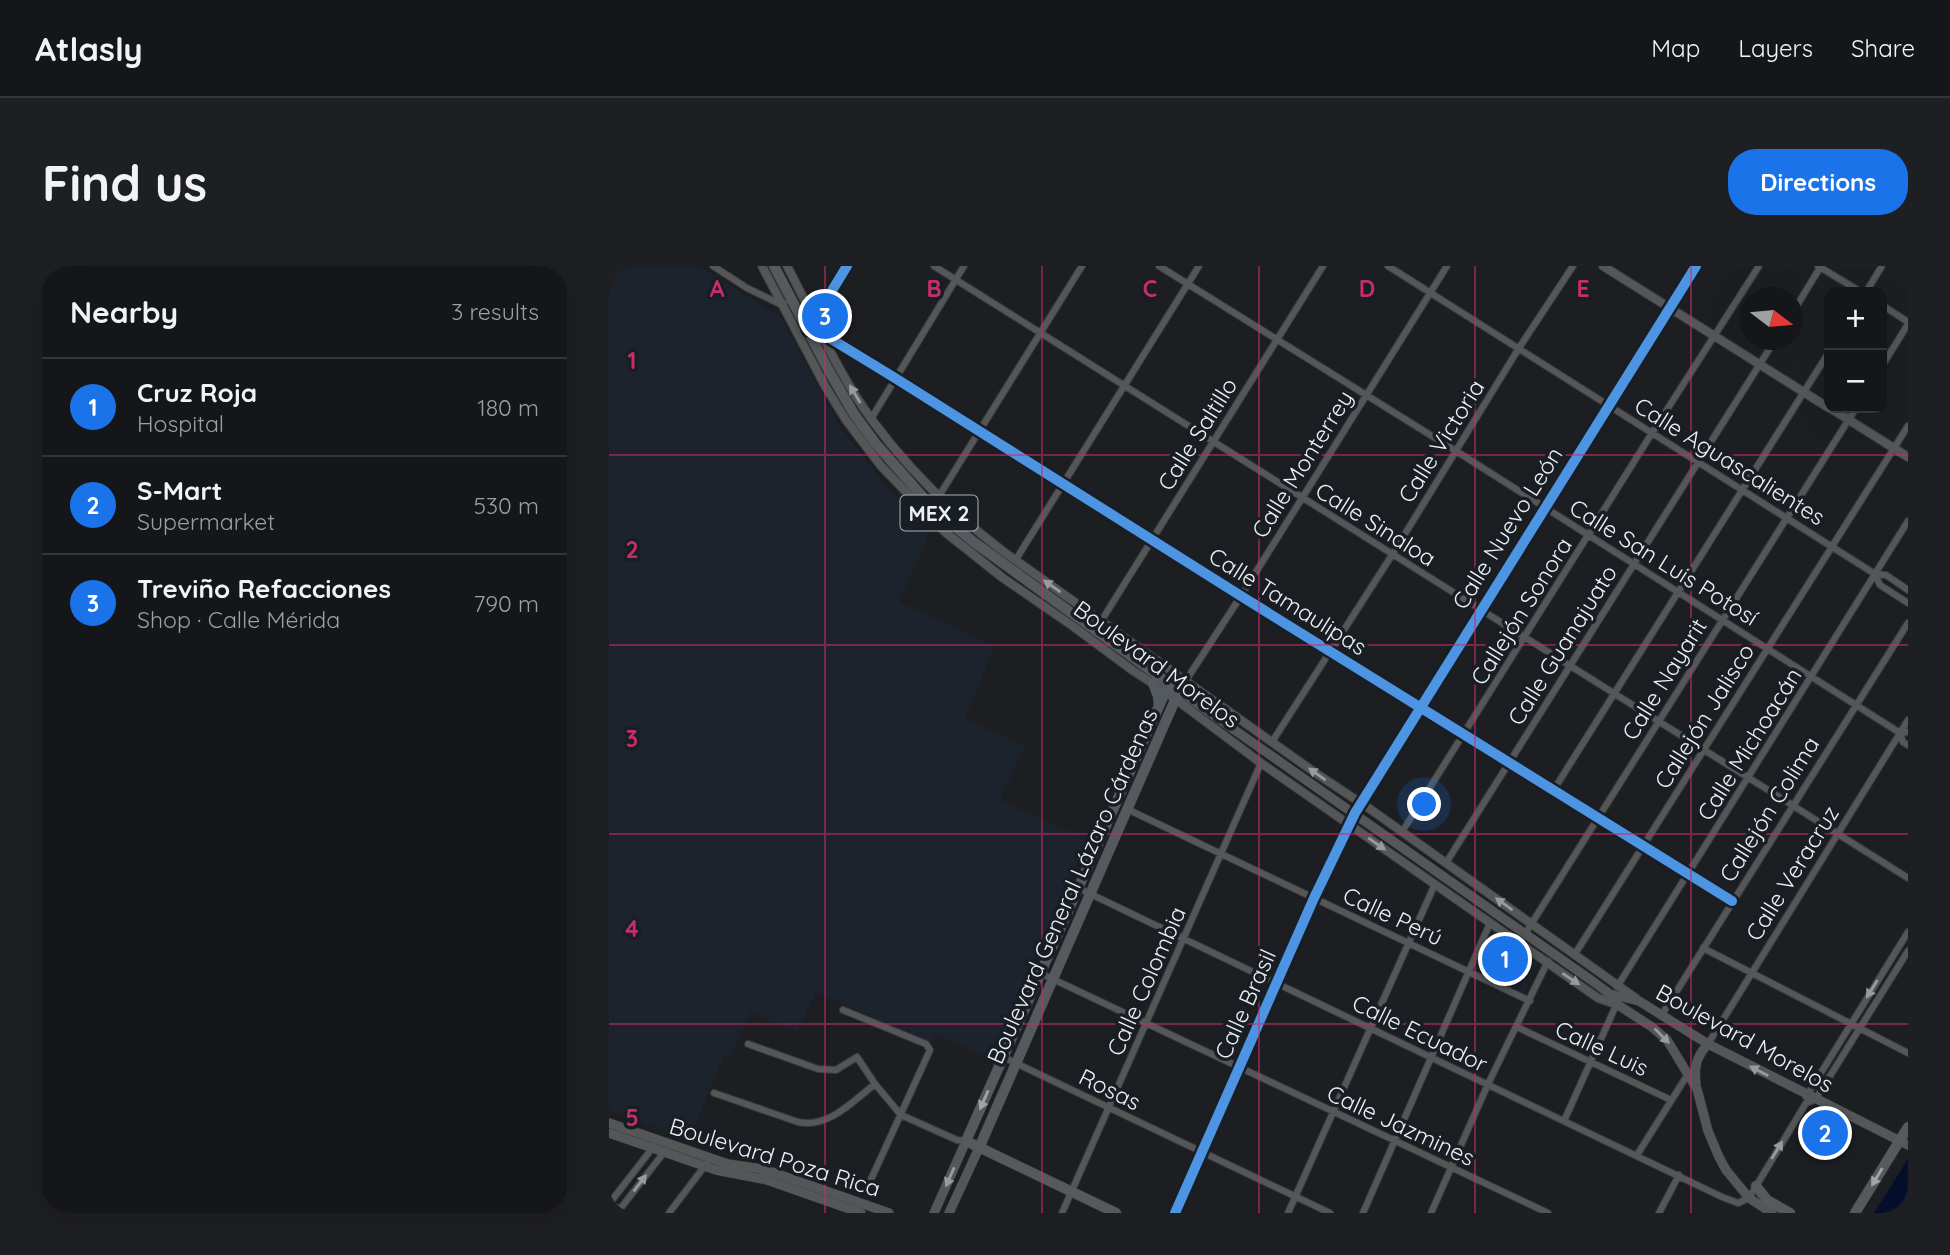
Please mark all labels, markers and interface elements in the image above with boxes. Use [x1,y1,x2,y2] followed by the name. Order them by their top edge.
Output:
[35,28,143,69] text: Atlasly
[1651,33,1700,63] text: Map
[1738,33,1813,63] text: Layers
[1851,33,1915,63] text: Share
[1728,149,1908,215] button: Directions
[42,152,207,213] text: Find us
[710,274,725,303] text: A
[926,274,942,303] text: B
[1143,274,1157,303] text: C
[1359,274,1375,303] text: D
[1576,274,1590,303] text: E
[1740,287,1803,350] north arrow
[1824,287,1887,413] map controls
[1824,287,1887,350] button: +
[802,290,848,342] pin: 3
[70,293,178,331] text: Nearby
[451,297,539,326] text: 3 results
[628,346,636,375] text: 1
[1824,350,1887,413] button: −
[1151,372,1243,496] street label: Calle Saltillo
[1392,374,1490,508] street label: Calle Victoria
[137,376,257,409] text: Cruz Roja
[849,385,862,404] one-way arrow
[1245,385,1359,543] street label: Calle Monterrey
[1629,391,1831,531] street label: Calle Aguascalientes
[89,393,97,422] text: 1
[477,393,539,422] text: 180 m
[137,409,224,438] text: Hospital
[1445,441,1569,615] street label: Calle Nuevo León
[137,474,222,507] text: S-Mart
[1310,476,1442,572] street label: Calle Sinaloa
[86,491,100,520] text: 2
[473,491,539,520] text: 530 m
[1564,492,1764,632] street label: Calle San Luis Potosí
[901,496,977,530] road number: MEX 2
[137,507,275,536] text: Supermarket
[1464,532,1578,690] street label: Callejón Sonora
[625,535,639,564] text: 2
[1204,541,1372,661] street label: Calle Tamaulipas
[1501,559,1623,731] street label: Calle Guanajuato
[137,572,391,605] text: Treviño Refacciones
[1043,579,1061,593] one-way arrow
[87,589,99,618] text: 3
[473,589,539,618] text: 790 m
[1068,594,1246,734] street label: Boulevard Morelos
[137,605,340,634] text: Shop · Calle Mérida
[1615,613,1713,745] street label: Calle Nayarit
[1648,638,1760,794] street label: Callejón Jalisco
[1690,662,1808,826] street label: Calle Michoacán
[980,704,1164,1068] street label: Boulevard General Lázaro Cárdenas
[626,724,638,753] text: 3
[1713,731,1825,887] street label: Callejón Colima
[1308,768,1327,781] one-way arrow
[1407,787,1441,821] your location
[1739,800,1845,946] street label: Calle Veracruz
[1368,837,1386,851] one-way arrow
[1338,880,1448,952] street label: Calle Perú
[1495,897,1513,911] one-way arrow
[1100,902,1192,1060] street label: Calle Colombia
[625,914,639,943] text: 4
[1482,933,1528,985] pin: 1
[1208,945,1282,1063] street label: Calle Brasil
[1561,973,1581,986] one-way arrow
[1651,977,1839,1099] street label: Boulevard Morelos
[1865,980,1878,999] one-way arrow
[1348,988,1493,1078] street label: Calle Ecuador
[1551,1014,1653,1082] street label: Calle Luis
[1654,1028,1671,1045] one-way arrow
[1074,1062,1146,1116] street label: Rosas
[1749,1065,1769,1077] one-way arrow
[1323,1078,1479,1172] street label: Calle Jazmines
[978,1090,990,1110] one-way arrow
[625,1103,639,1132] text: 5
[1802,1107,1848,1159] pin: 2
[666,1111,884,1203] street label: Boulevard Poza Rica
[1771,1141,1784,1160] one-way arrow
[944,1167,956,1187] one-way arrow
[1871,1167,1884,1186] one-way arrow
[633,1174,648,1192] one-way arrow

